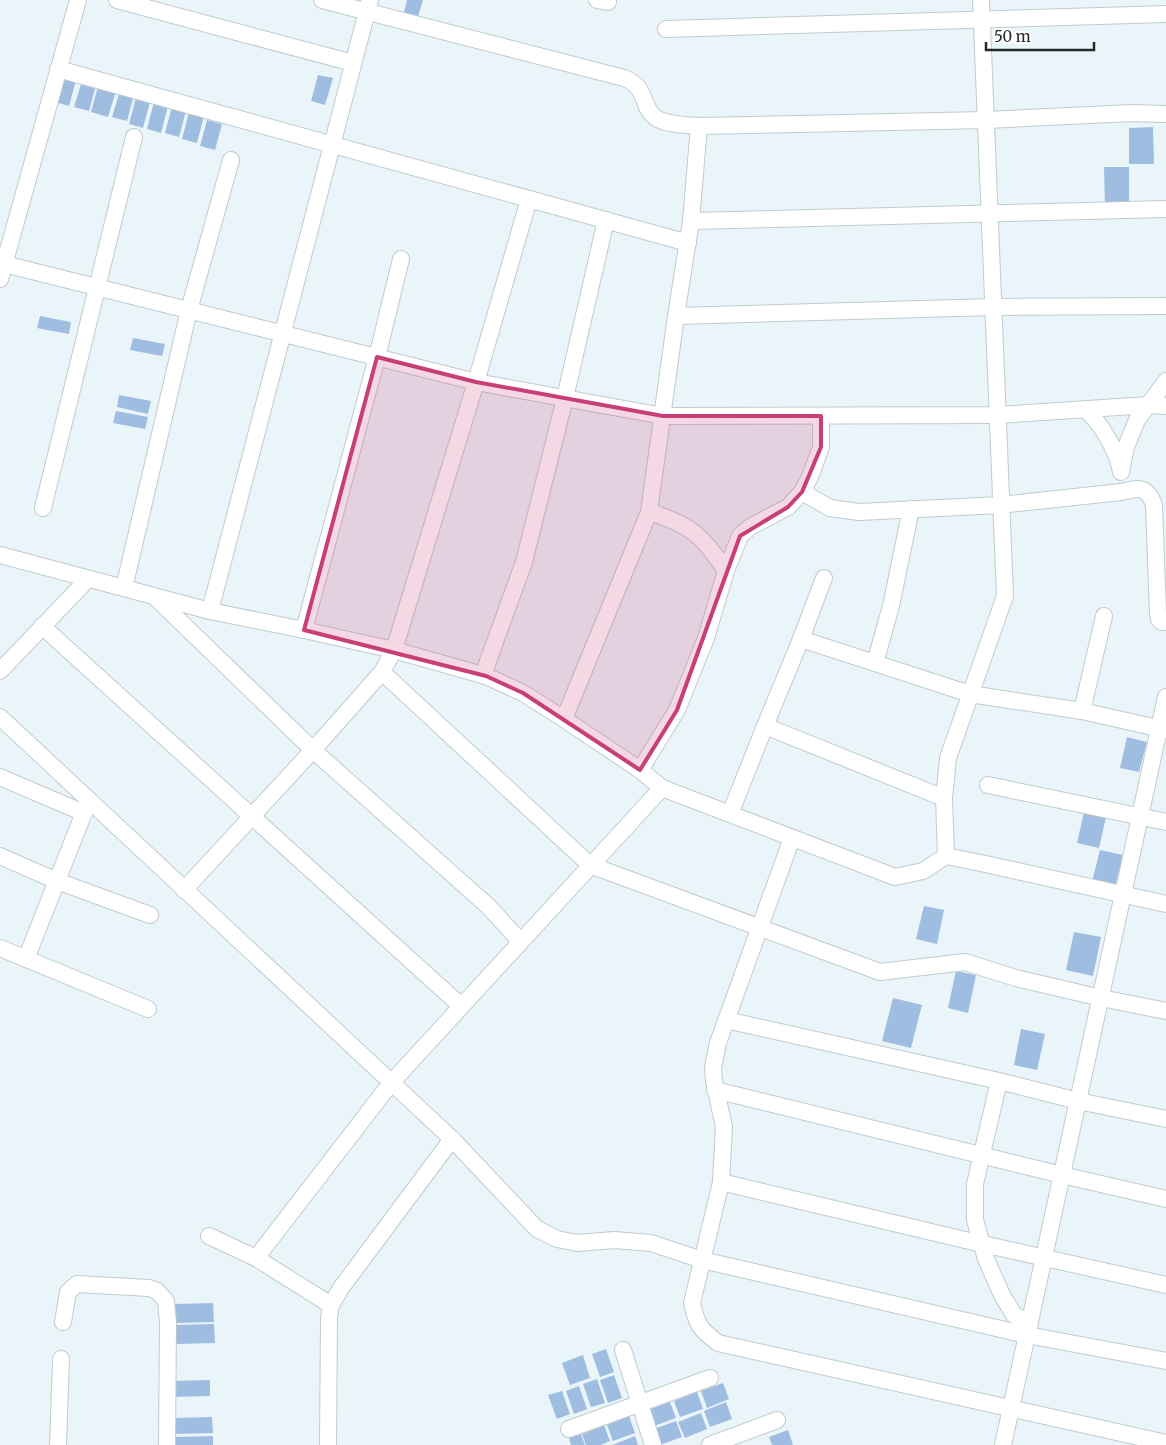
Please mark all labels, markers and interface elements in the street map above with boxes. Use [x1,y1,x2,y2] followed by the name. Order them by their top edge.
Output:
[986,20,1094,52] scale bar
[994,27,1031,46] text: 50 m

